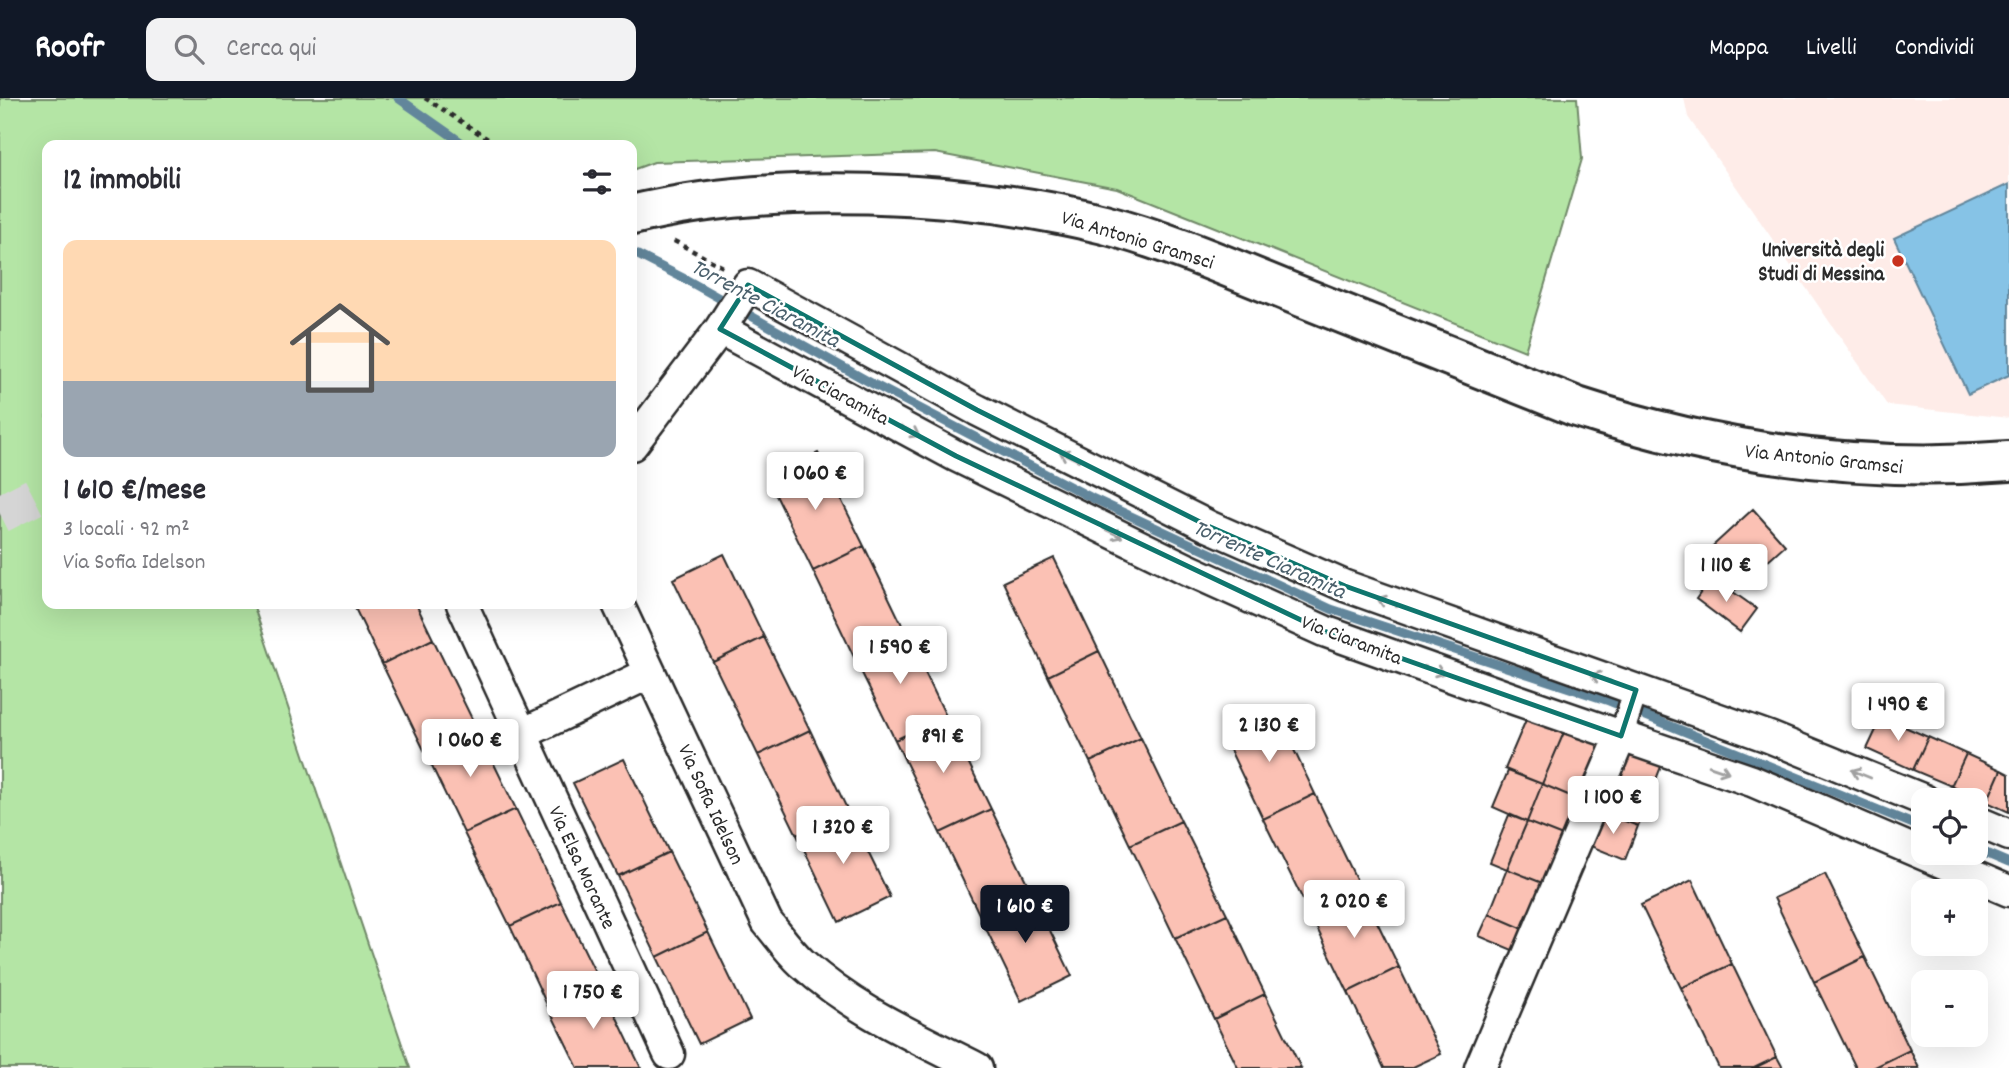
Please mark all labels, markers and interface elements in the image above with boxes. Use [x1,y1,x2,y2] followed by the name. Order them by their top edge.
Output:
[146,18,636,81] search box
[35,26,104,73] text: Roofr
[170,30,208,68] icon: search
[226,31,316,68] text: Cerca qui
[1709,32,1768,66] text: Mappa
[1806,32,1857,66] text: Livelli
[1895,32,1974,66] text: Condividi
[63,161,181,204] text: 12 immobili
[578,163,616,201] icon: filters
[1057,204,1217,279] street label: Via Antonio Gramsci
[1758,237,1885,291] place label: Università degli Studi di Messina
[684,252,846,359] water label: Torrente Ciaramita
[1890,253,1906,269] marker: Università degli Studi di Messina
[277,285,403,411] icon: home
[786,358,895,435] street label: Via Ciaramita
[899,424,919,438] one-way arrow
[1743,438,1904,484] street label: Via Antonio Gramsci
[1059,449,1080,463] one-way arrow
[750,452,880,512] pin: 1 060 €
[783,458,847,491] text: 1 060 €
[63,471,206,514] text: 1 610 €/mese
[1187,513,1351,610] water label: Torrente Ciaramita
[63,514,190,547] text: 3 locali · 92 m²
[1102,526,1123,540] one-way arrow
[1661,545,1791,604] pin: 1 110 €
[63,547,205,580] text: Via Sofia Idelson
[1700,550,1752,583] text: 1 110 €
[1377,594,1399,607] one-way arrow
[1296,609,1407,675] street label: Via Ciaramita
[835,626,965,686] pin: 1 590 €
[869,632,931,665] text: 1 590 €
[1423,665,1445,678] one-way arrow
[1591,671,1613,683] one-way arrow
[1833,684,1963,743] pin: 1 490 €
[1867,689,1929,722] text: 1 490 €
[1204,704,1334,764] pin: 2 130 €
[1238,710,1300,743] text: 2 130 €
[894,716,992,775] pin: 891 €
[405,720,535,779] pin: 1 060 €
[922,721,964,754] text: 891 €
[438,725,502,758] text: 1 060 €
[668,740,750,871] street label: Via Sofia Idelson
[1707,764,1729,776] one-way arrow
[1850,767,1872,780] one-way arrow
[1548,776,1678,836] pin: 1 100 €
[1584,782,1642,815] text: 1 100 €
[1911,788,1988,1047] map controls
[1911,788,1988,865] button: locate
[539,802,622,935] street label: Via Elsa Morante
[778,806,908,866] pin: 1 320 €
[812,812,874,845] text: 1 320 €
[1911,879,1988,956] button: +
[1289,880,1419,940] pin: 2 020 €
[960,886,1090,945] pin: 1 610 €
[1320,886,1388,919] text: 2 020 €
[996,891,1054,924] text: 1 610 €
[1911,970,1988,1047] button: −
[528,972,658,1031] pin: 1 750 €
[563,977,623,1010] text: 1 750 €

